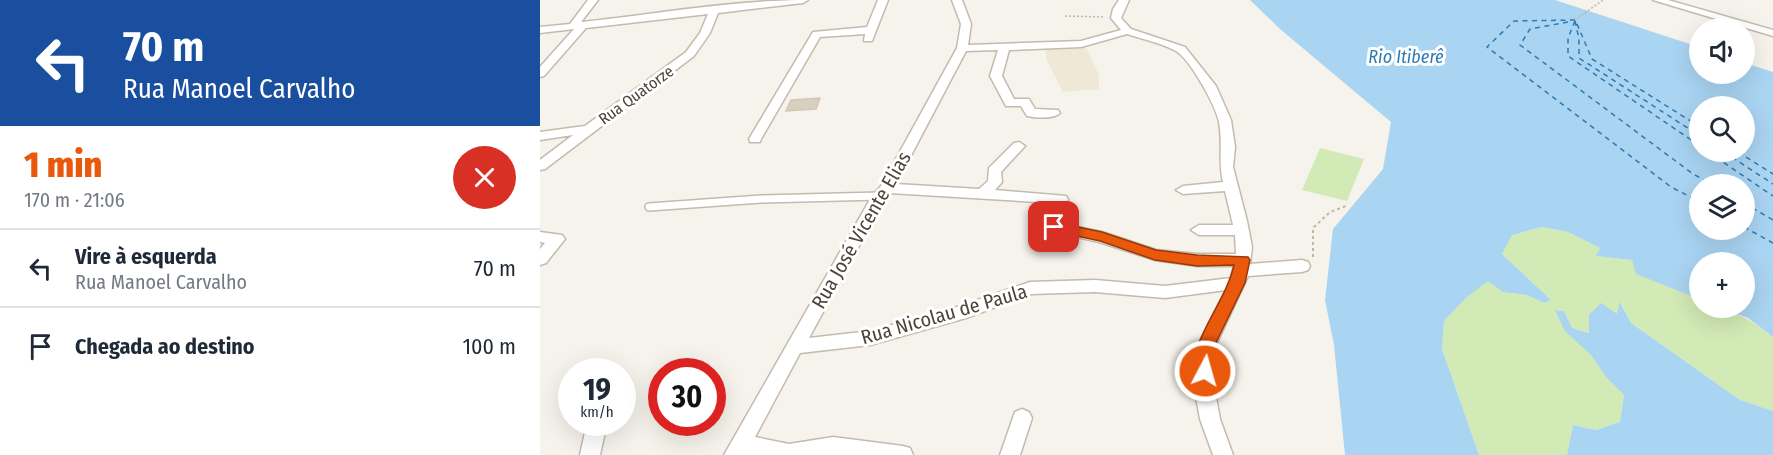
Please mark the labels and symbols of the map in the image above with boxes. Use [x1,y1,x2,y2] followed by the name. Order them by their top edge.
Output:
[1368,46,1444,68] water label: Rio Itiberê
[595,61,677,129] street label: Rua Quatorze
[806,147,916,313] street label: Rua José Vicente Elias
[1028,201,1079,252] pin
[858,279,1030,349] street label: Rua Nicolau de Paula
[1173,339,1237,403] position arrow
[648,358,726,436] speed limit sign: 30

